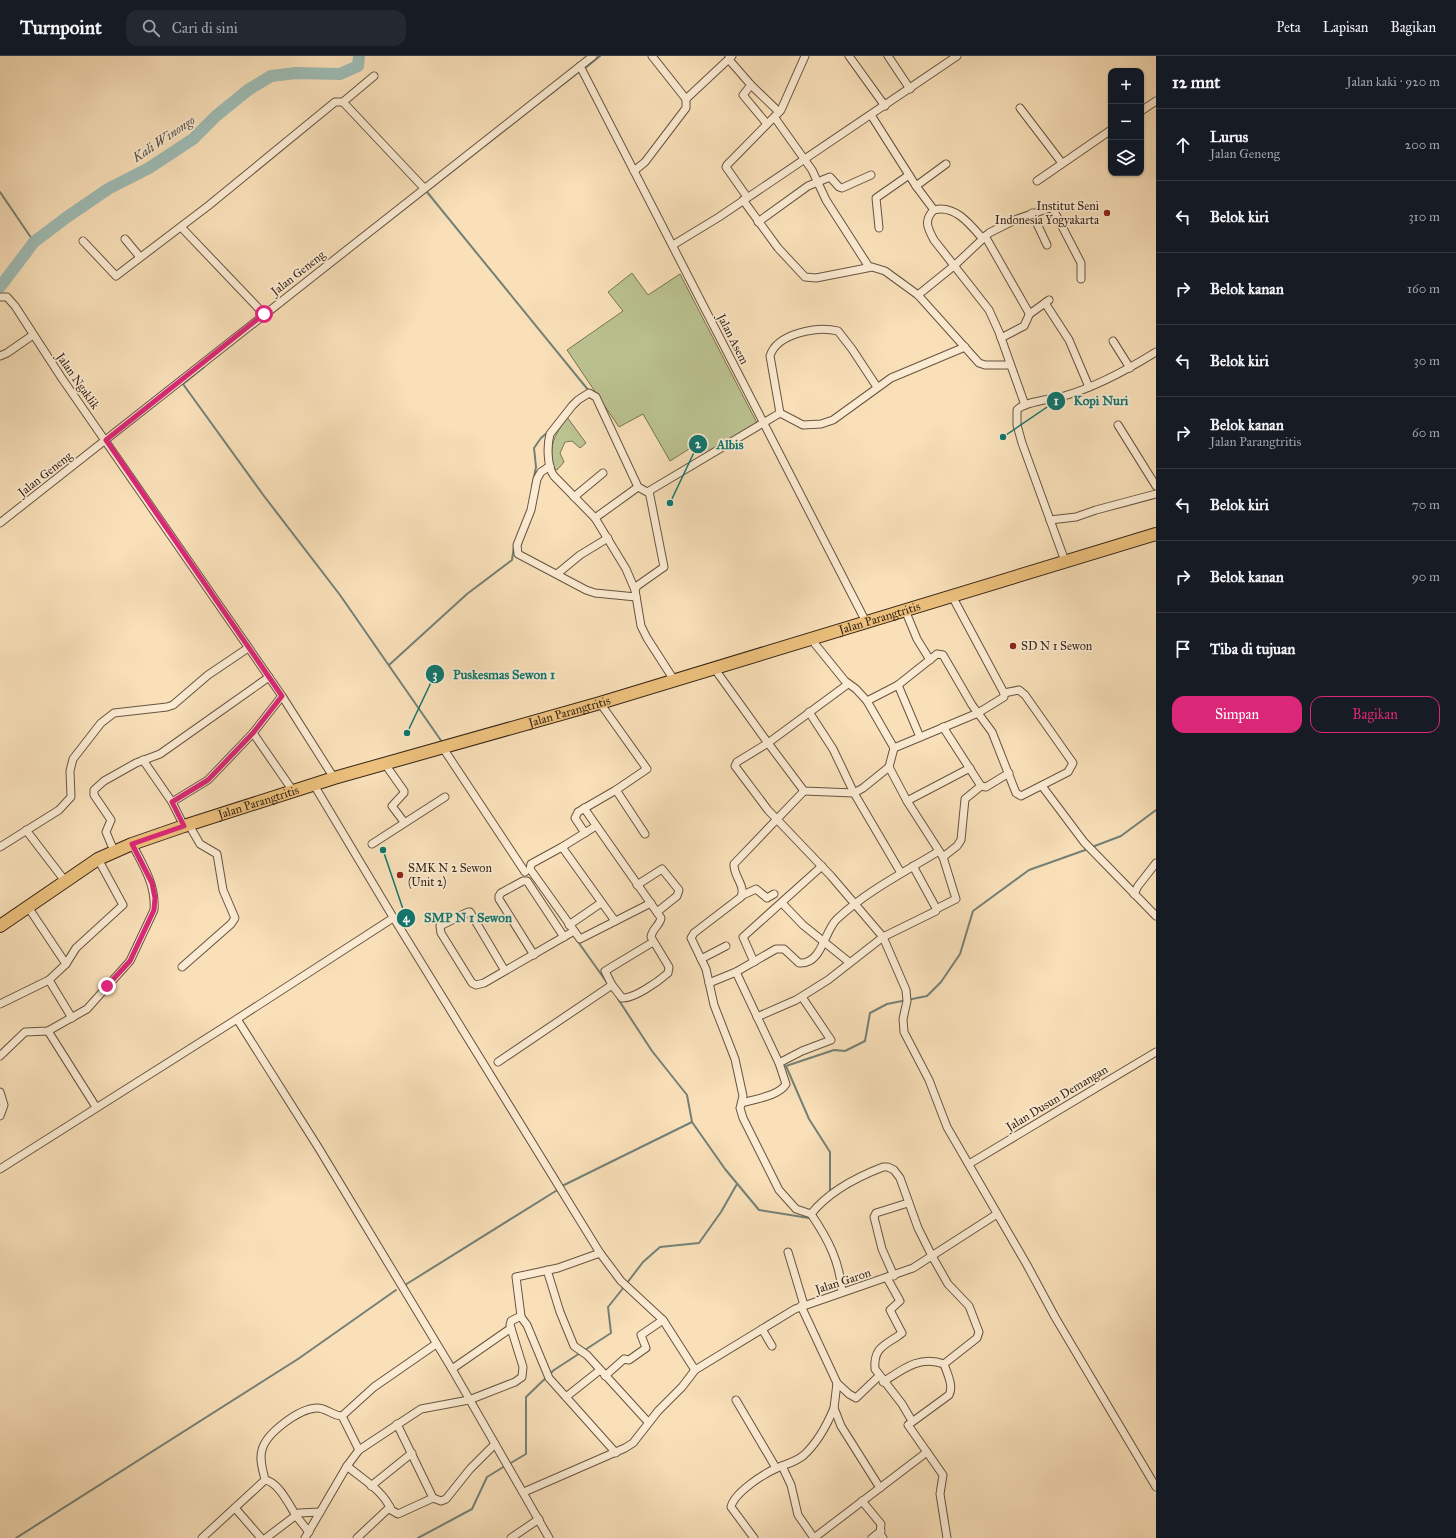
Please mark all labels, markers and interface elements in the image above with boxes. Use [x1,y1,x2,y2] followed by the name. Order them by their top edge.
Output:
[126,10,406,46] search box
[20,16,102,39] text: Turnpoint
[140,17,162,39] icon: search
[172,19,238,37] text: Cari di sini
[1276,19,1301,36] text: Peta
[1323,19,1368,36] text: Lapisan
[1390,19,1436,36] text: Bagikan
[1108,68,1144,176] map controls
[1108,68,1144,104] button: +
[1172,72,1220,93] text: 12 mnt
[1346,74,1440,90] text: Jalan kaki · 920 m
[1108,104,1144,140] button: −
[129,112,198,166] water label: Kali Winongo
[1210,128,1248,146] text: Lurus
[1172,134,1194,156] icon: ahead
[1405,137,1440,153] text: 200 m
[1108,140,1144,176] button: layers
[1210,146,1280,162] text: Jalan Geneng
[995,199,1100,228] place label: Institut Seni Indonesia Yogyakarta
[1172,206,1194,228] icon: left
[1102,208,1112,218] marker: Institut Seni Indonesia Yogyakarta
[1210,208,1269,226] text: Belok kiri
[1408,209,1440,225] text: 310 m
[267,247,329,300] street label: Jalan Geneng
[1172,278,1194,300] icon: right
[1210,280,1284,298] text: Belok kanan
[1407,281,1440,297] text: 160 m
[255,305,273,323] route start
[713,310,752,367] street label: Jalan Asem
[52,349,103,413] street label: Jalan Ngaklik
[1172,350,1194,372] icon: left
[1210,352,1269,370] text: Belok kiri
[1414,353,1440,369] text: 30 m
[1046,388,1137,413] callout: Kopi Nuri
[1074,393,1129,409] text: Kopi Nuri
[1054,394,1059,408] text: 1
[1210,416,1284,434] text: Belok kanan
[1172,422,1194,444] icon: right
[1412,425,1440,441] text: 60 m
[688,432,751,457] callout: Albis
[1210,434,1301,450] text: Jalan Parangtritis
[695,437,702,451] text: 2
[716,437,744,453] text: Albis
[14,448,76,501] street label: Jalan Geneng
[1172,494,1194,516] icon: left
[1210,496,1269,514] text: Belok kiri
[1412,497,1440,513] text: 70 m
[1172,566,1194,588] icon: right
[1210,568,1284,586] text: Belok kanan
[1412,569,1440,585] text: 90 m
[835,599,922,639] street label: Jalan Parangtritis
[1172,638,1194,660] icon: arrive
[1021,639,1093,653] place label: SD N 1 Sewon
[1210,640,1295,658] text: Tiba di tujuan
[1008,641,1018,651] marker: SD N 1 Sewon
[425,662,563,687] callout: Puskesmas Sewon 1
[453,667,555,683] text: Puskesmas Sewon 1
[433,668,438,683] text: 3
[525,693,612,731] street label: Jalan Parangtritis
[1172,696,1302,733] button: Simpan
[1310,696,1440,733] button: Bagikan
[214,783,301,823] street label: Jalan Parangtritis
[408,861,492,889] place label: SMK N 2 Sewon (Unit 2)
[395,870,405,880] marker: SMK N 2 Sewon (Unit 2)
[396,905,520,930] callout: SMP N 1 Sewon
[424,910,512,926] text: SMP N 1 Sewon
[403,911,411,926] text: 4
[98,977,116,995] route end
[1002,1062,1111,1136] street label: Jalan Dusun Demangan
[811,1265,874,1298] street label: Jalan Garon

